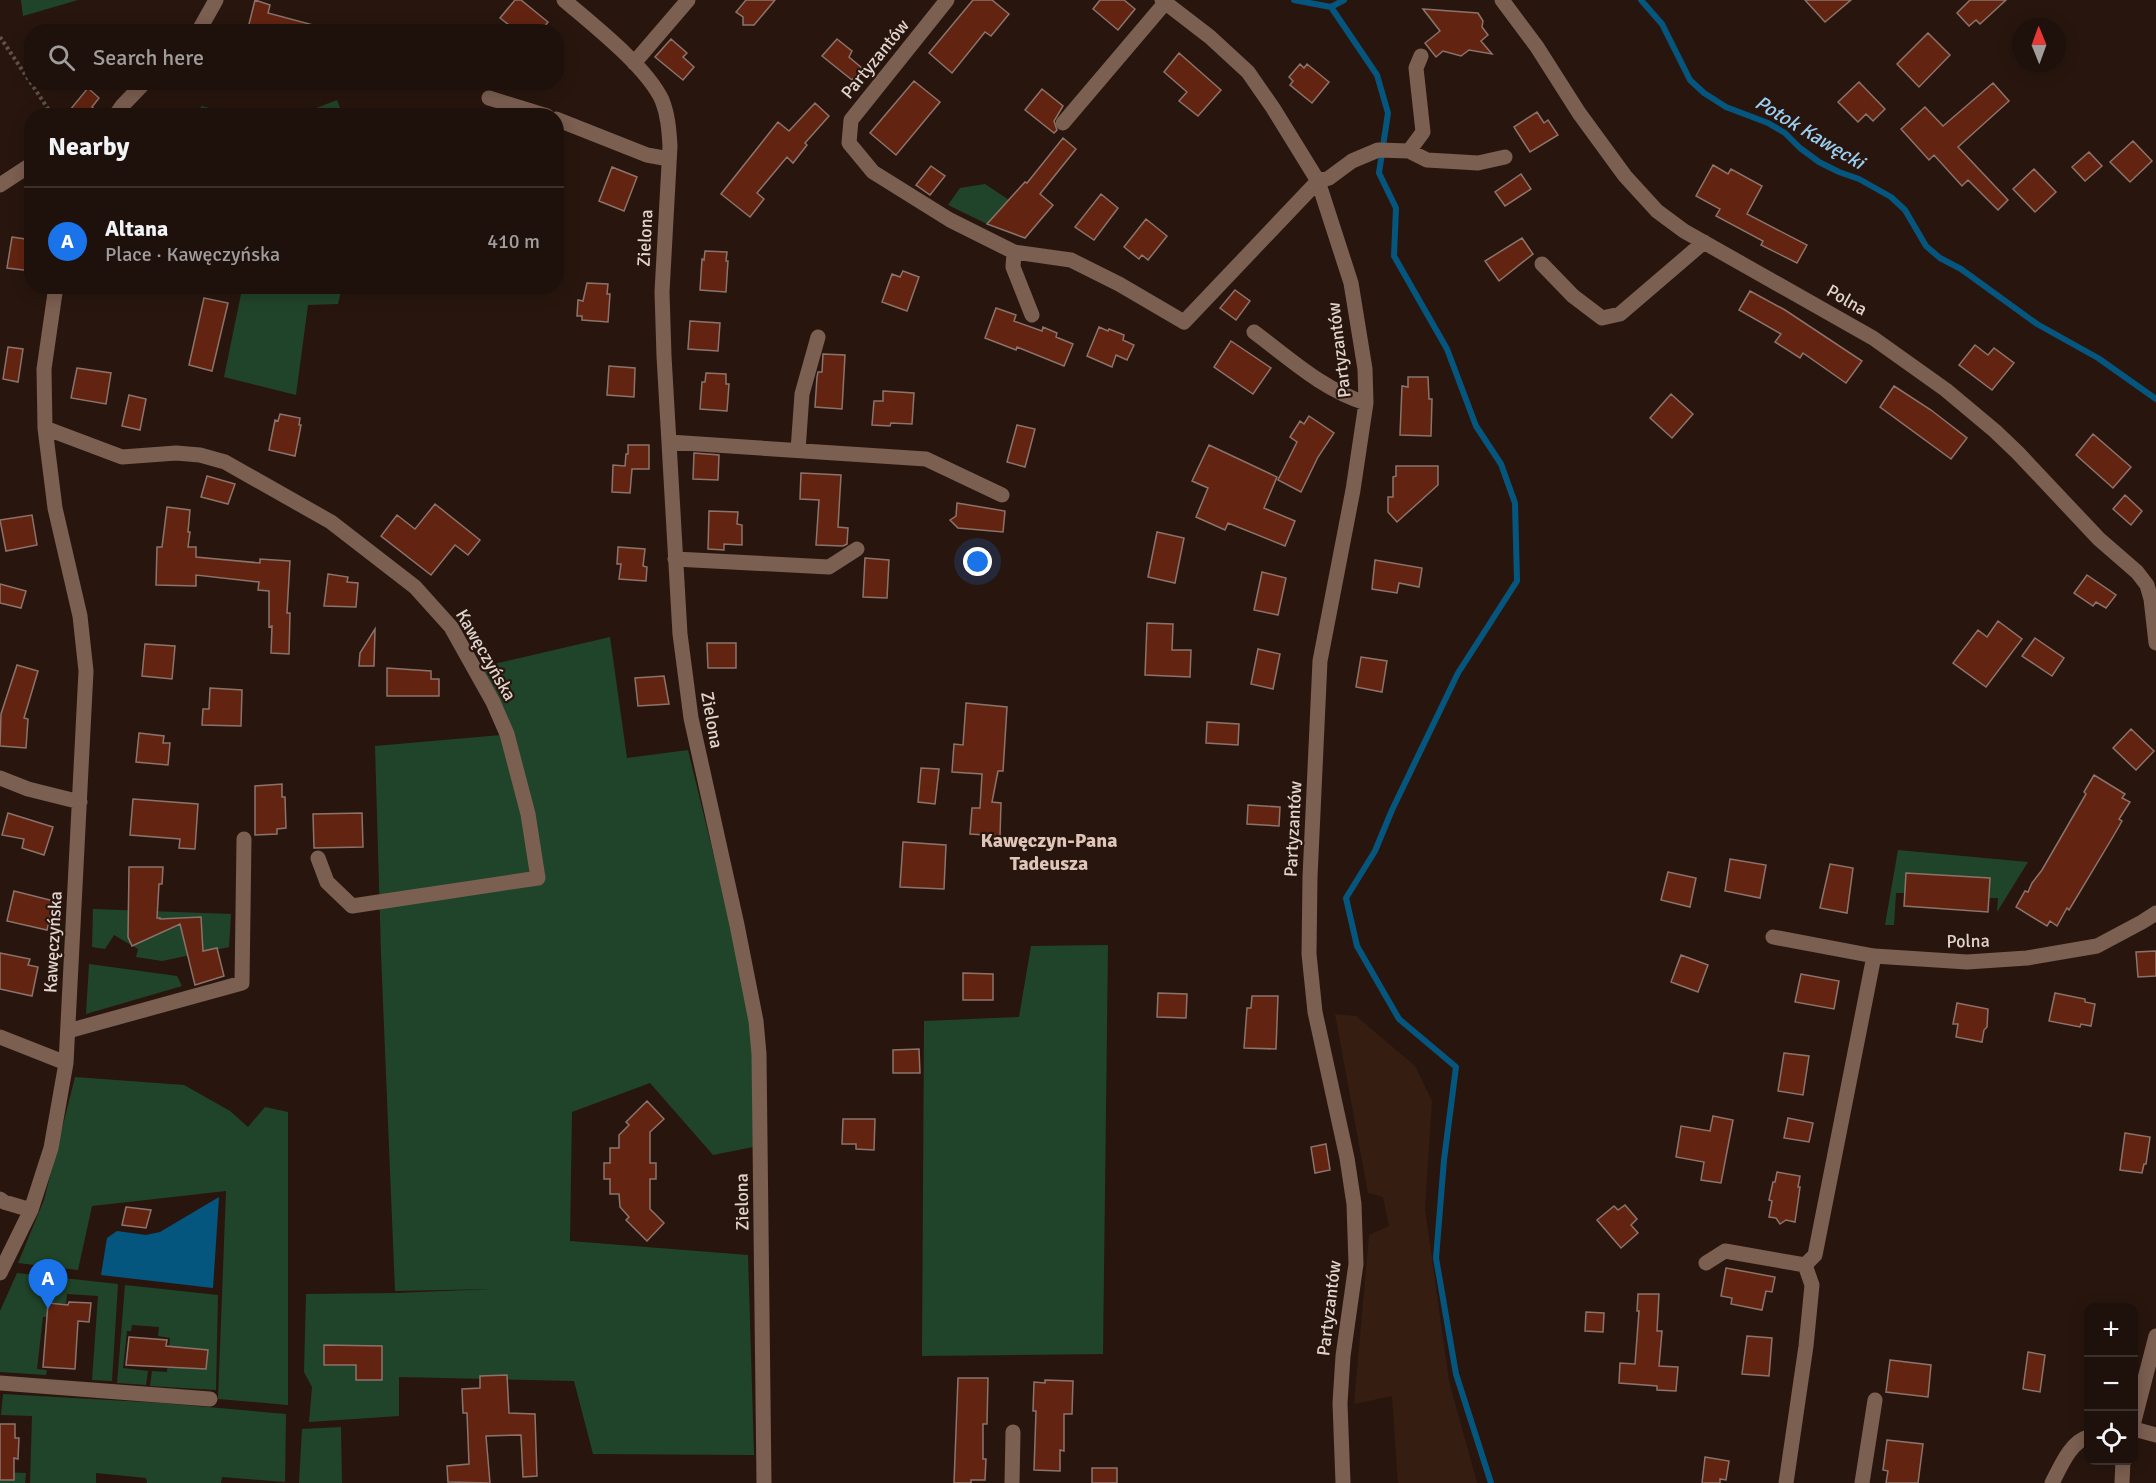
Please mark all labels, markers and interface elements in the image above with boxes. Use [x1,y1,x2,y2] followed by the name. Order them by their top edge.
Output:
[836,15,914,103] street label: Partyzantów
[2012,18,2066,72] north arrow
[24,24,564,90] search box
[45,41,78,74] icon: search
[93,44,204,71] text: Search here
[1750,90,1870,176] water label: Potok Kawęcki
[48,131,129,163] text: Nearby
[633,209,657,267] street label: Zielona
[105,215,168,242] text: Altana
[61,229,74,254] text: A
[487,229,540,254] text: 410 m
[105,242,280,267] text: Place · Kawęczyńska
[1823,280,1871,320] street label: Polna
[1322,301,1356,399] street label: Partyzantów
[963,547,992,576] your location
[451,605,521,705] street label: Kawęczyńska
[696,690,728,750] street label: Zielona
[1280,780,1306,878] street label: Partyzantów
[980,828,1118,876] district label: Kawęczyn-Pana Tadeusza
[39,890,67,994] street label: Kawęczyńska
[1946,930,1990,952] street label: Polna
[731,1173,753,1231] street label: Zielona
[1312,1259,1346,1357] street label: Partyzantów
[28,1260,68,1309] pin: A
[2084,1303,2138,1465] map controls
[2084,1303,2138,1357] button: +
[2084,1357,2138,1411] button: −
[2084,1411,2138,1465] button: locate

